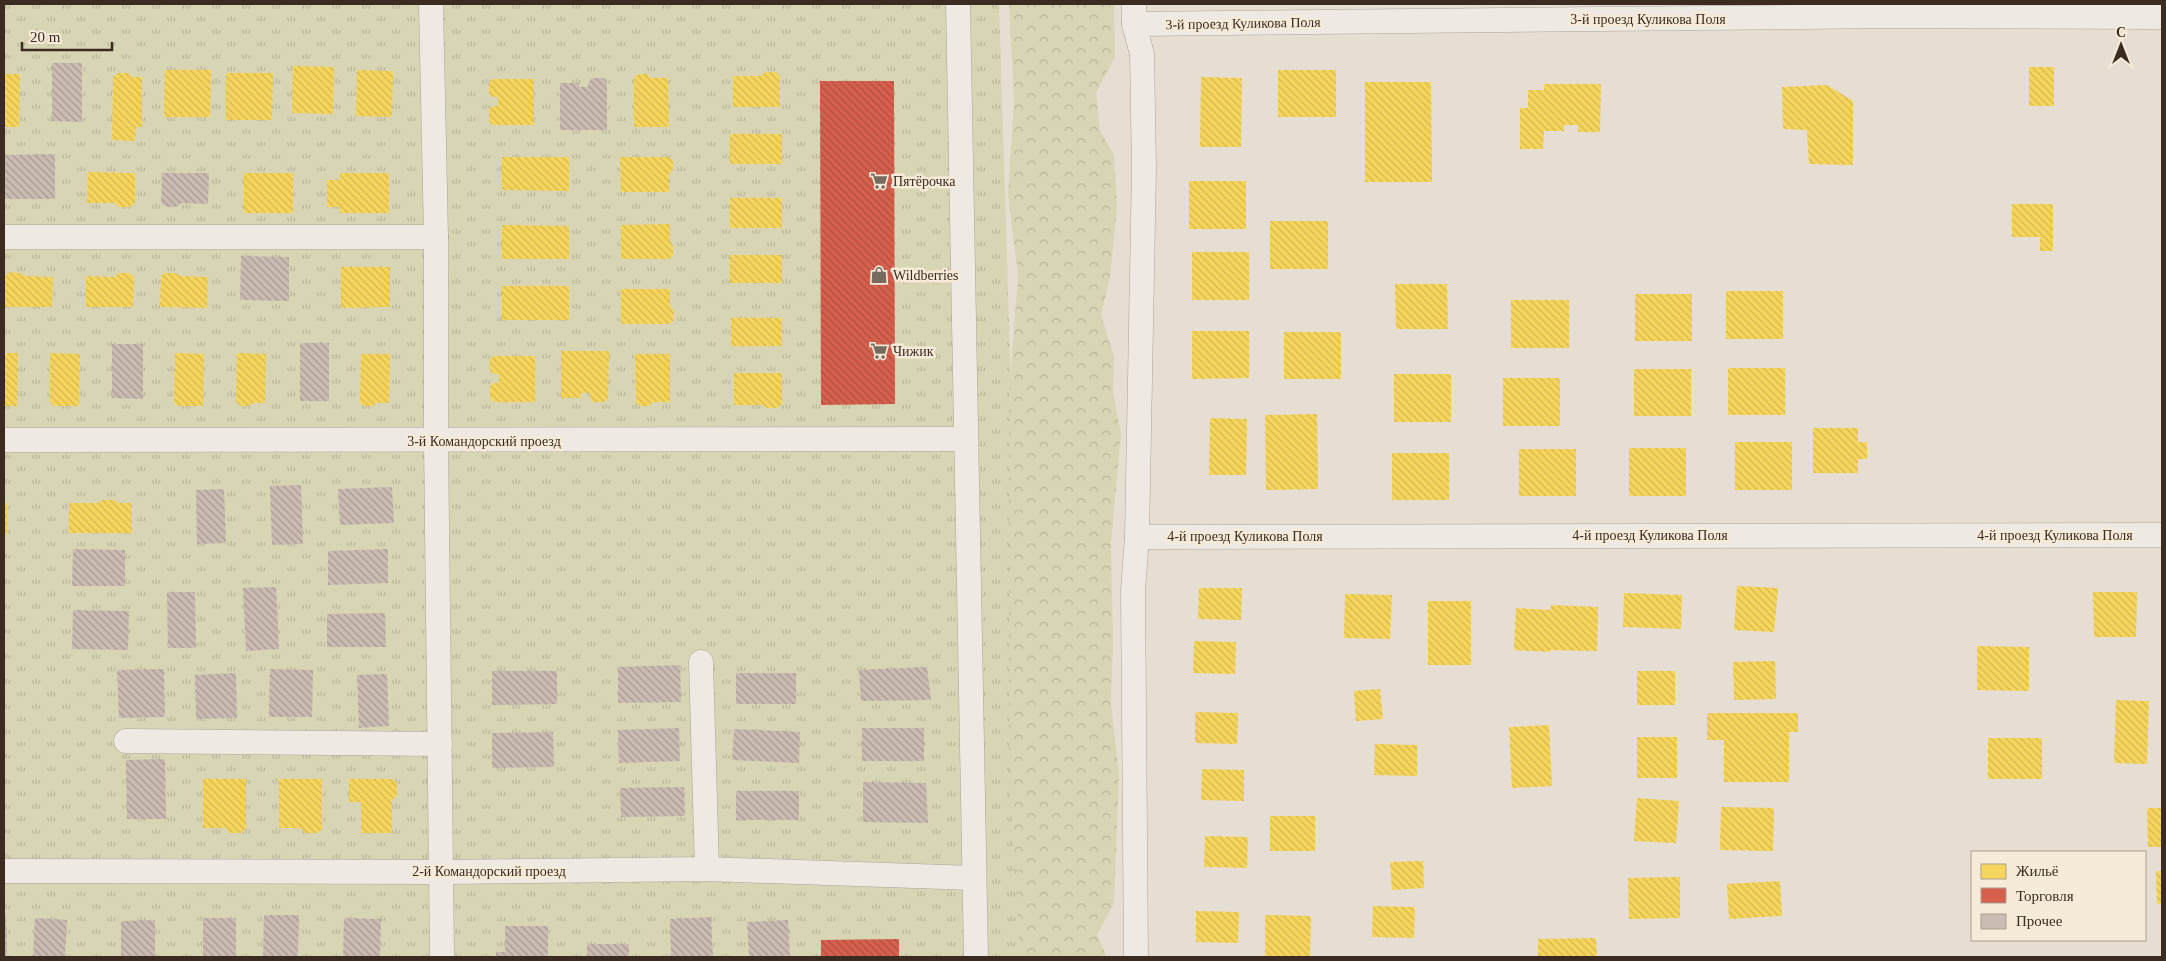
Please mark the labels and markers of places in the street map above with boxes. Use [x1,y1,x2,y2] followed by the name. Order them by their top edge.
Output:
[869,171,889,191] supermarket icon: Пятёрочка
[893,174,956,189] place label: Пятёрочка
[869,265,889,285] shop icon: Wildberries
[893,268,959,283] place label: Wildberries
[869,341,889,361] supermarket icon: Чижик
[893,344,934,359] place label: Чижик

